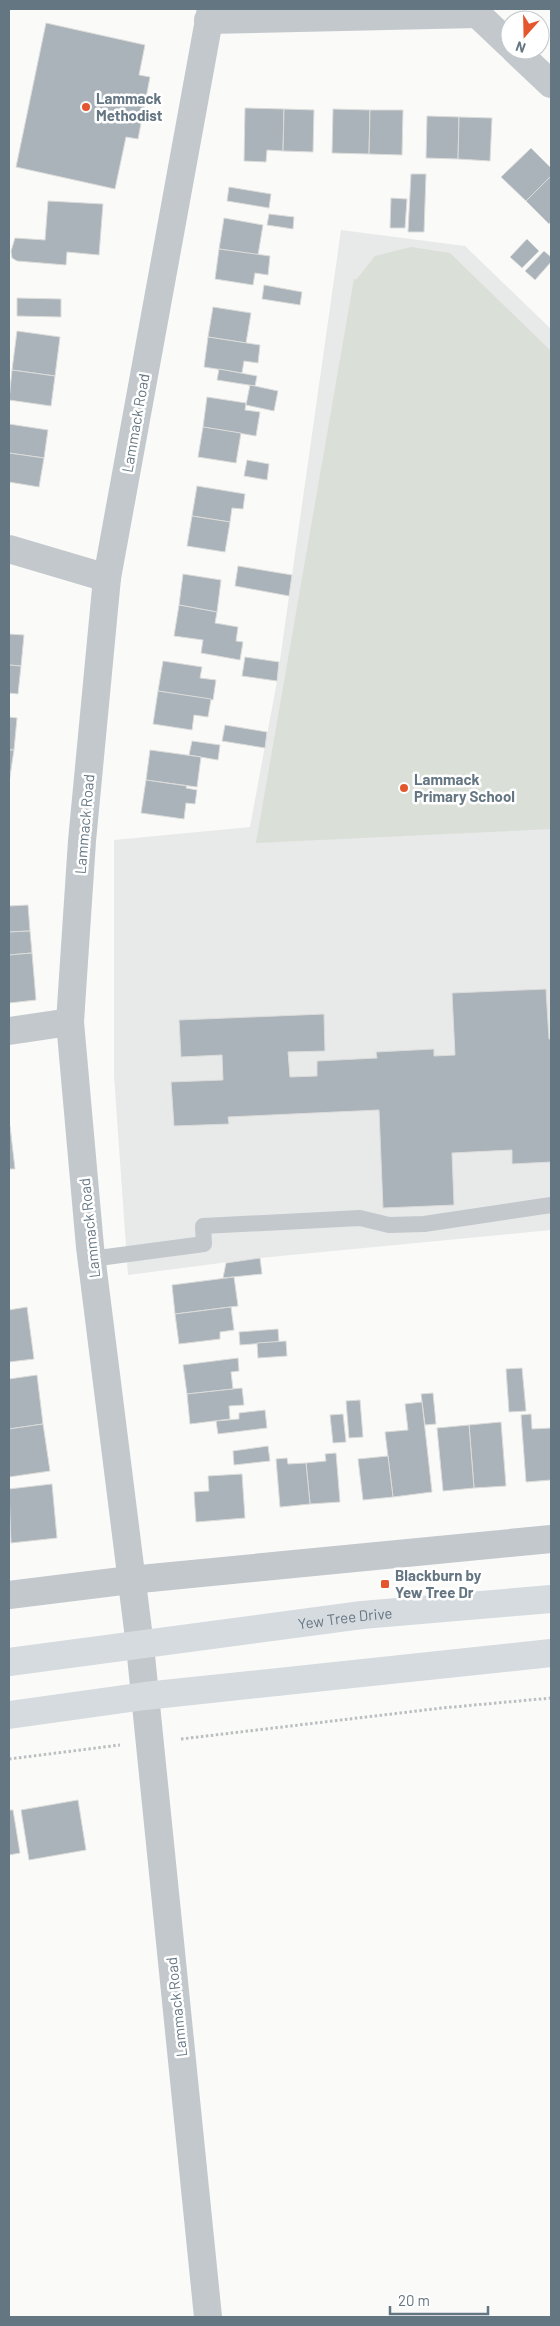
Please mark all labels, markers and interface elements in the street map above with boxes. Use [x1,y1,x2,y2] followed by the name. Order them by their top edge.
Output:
[500,10,550,60] north arrow
[513,38,528,57] text: N
[96,89,163,124] place label: Lammack Methodist
[80,101,92,113] marker: Lammack Methodist
[117,372,153,474] street label: Lammack Road
[414,770,515,805] place label: Lammack Primary School
[71,773,97,875] street label: Lammack Road
[398,782,410,794] marker: Lammack Primary School
[75,1177,103,1279] street label: Lammack Road
[395,1566,482,1601] place label: Blackburn by Yew Tree Dr
[379,1578,391,1590] marker: Blackburn by Yew Tree Dr
[297,1603,393,1632] street label: Yew Tree Drive
[162,1956,190,2058] street label: Lammack Road
[390,2284,488,2316] scale bar
[398,2291,430,2309] text: 20 m

